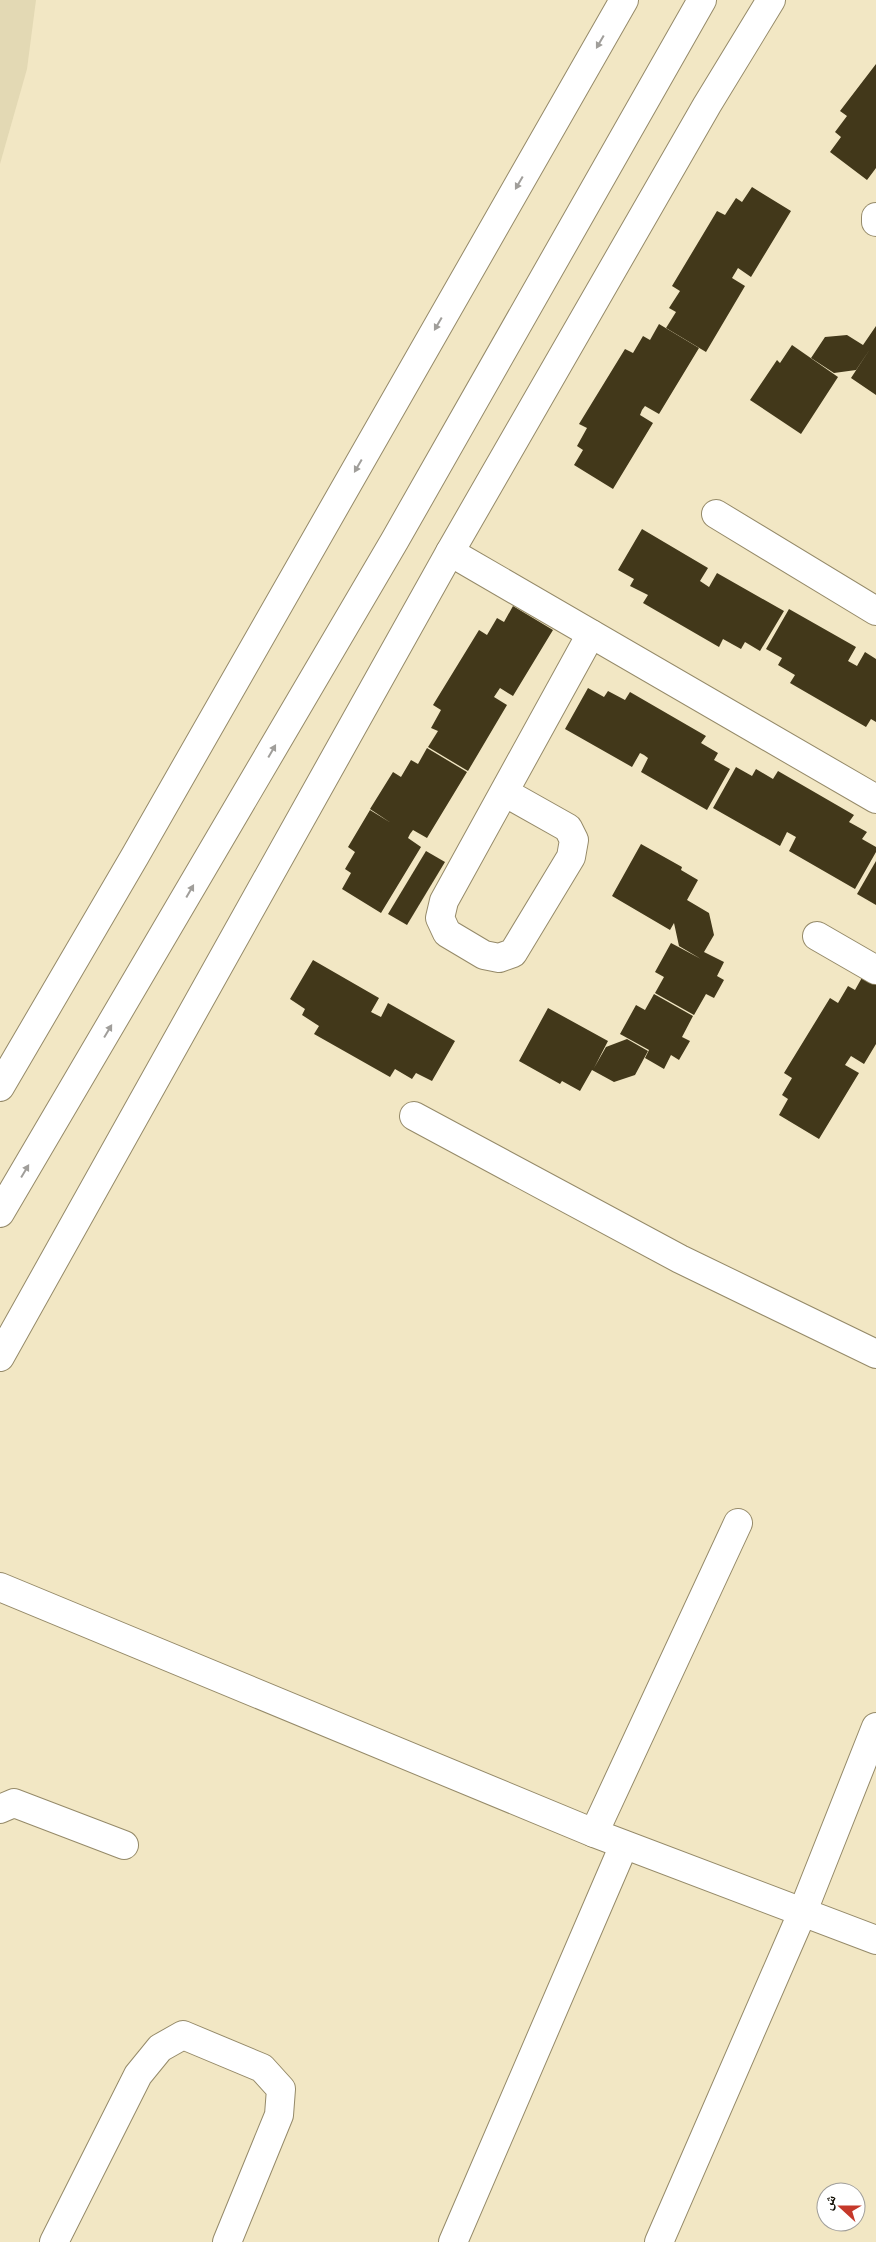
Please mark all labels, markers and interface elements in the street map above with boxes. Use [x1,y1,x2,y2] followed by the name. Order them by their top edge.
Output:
[595,36,604,49] one-way arrow
[515,176,523,191] one-way arrow
[434,318,443,331] one-way arrow
[353,459,362,472] one-way arrow
[268,744,277,757] one-way arrow
[186,885,195,898] one-way arrow
[103,1025,112,1038] one-way arrow
[20,1165,29,1178] one-way arrow
[816,2182,866,2232] north arrow
[819,2192,840,2213] text: ش

